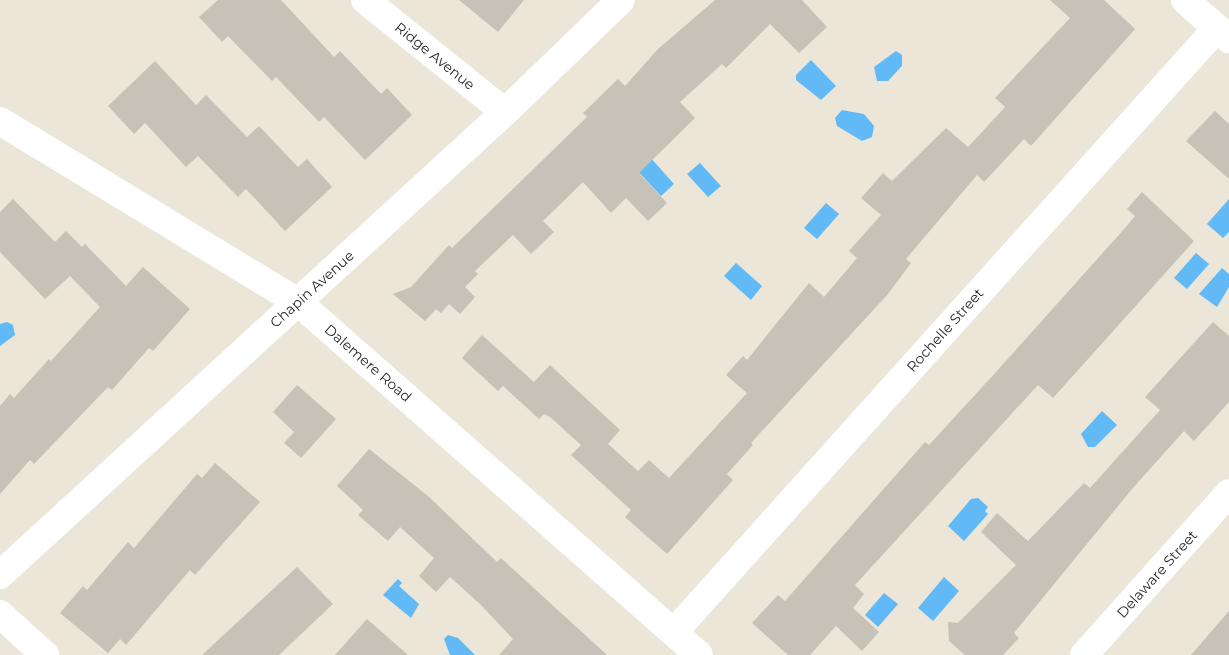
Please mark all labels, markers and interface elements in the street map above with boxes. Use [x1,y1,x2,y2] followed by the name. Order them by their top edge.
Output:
[392,19,478,93] street label: Ridge Avenue
[267,247,357,331] street label: Chapin Avenue
[903,285,987,375] street label: Rochelle Street
[321,321,415,405] street label: Dalemere Road
[1113,527,1201,621] street label: Delaware Street

